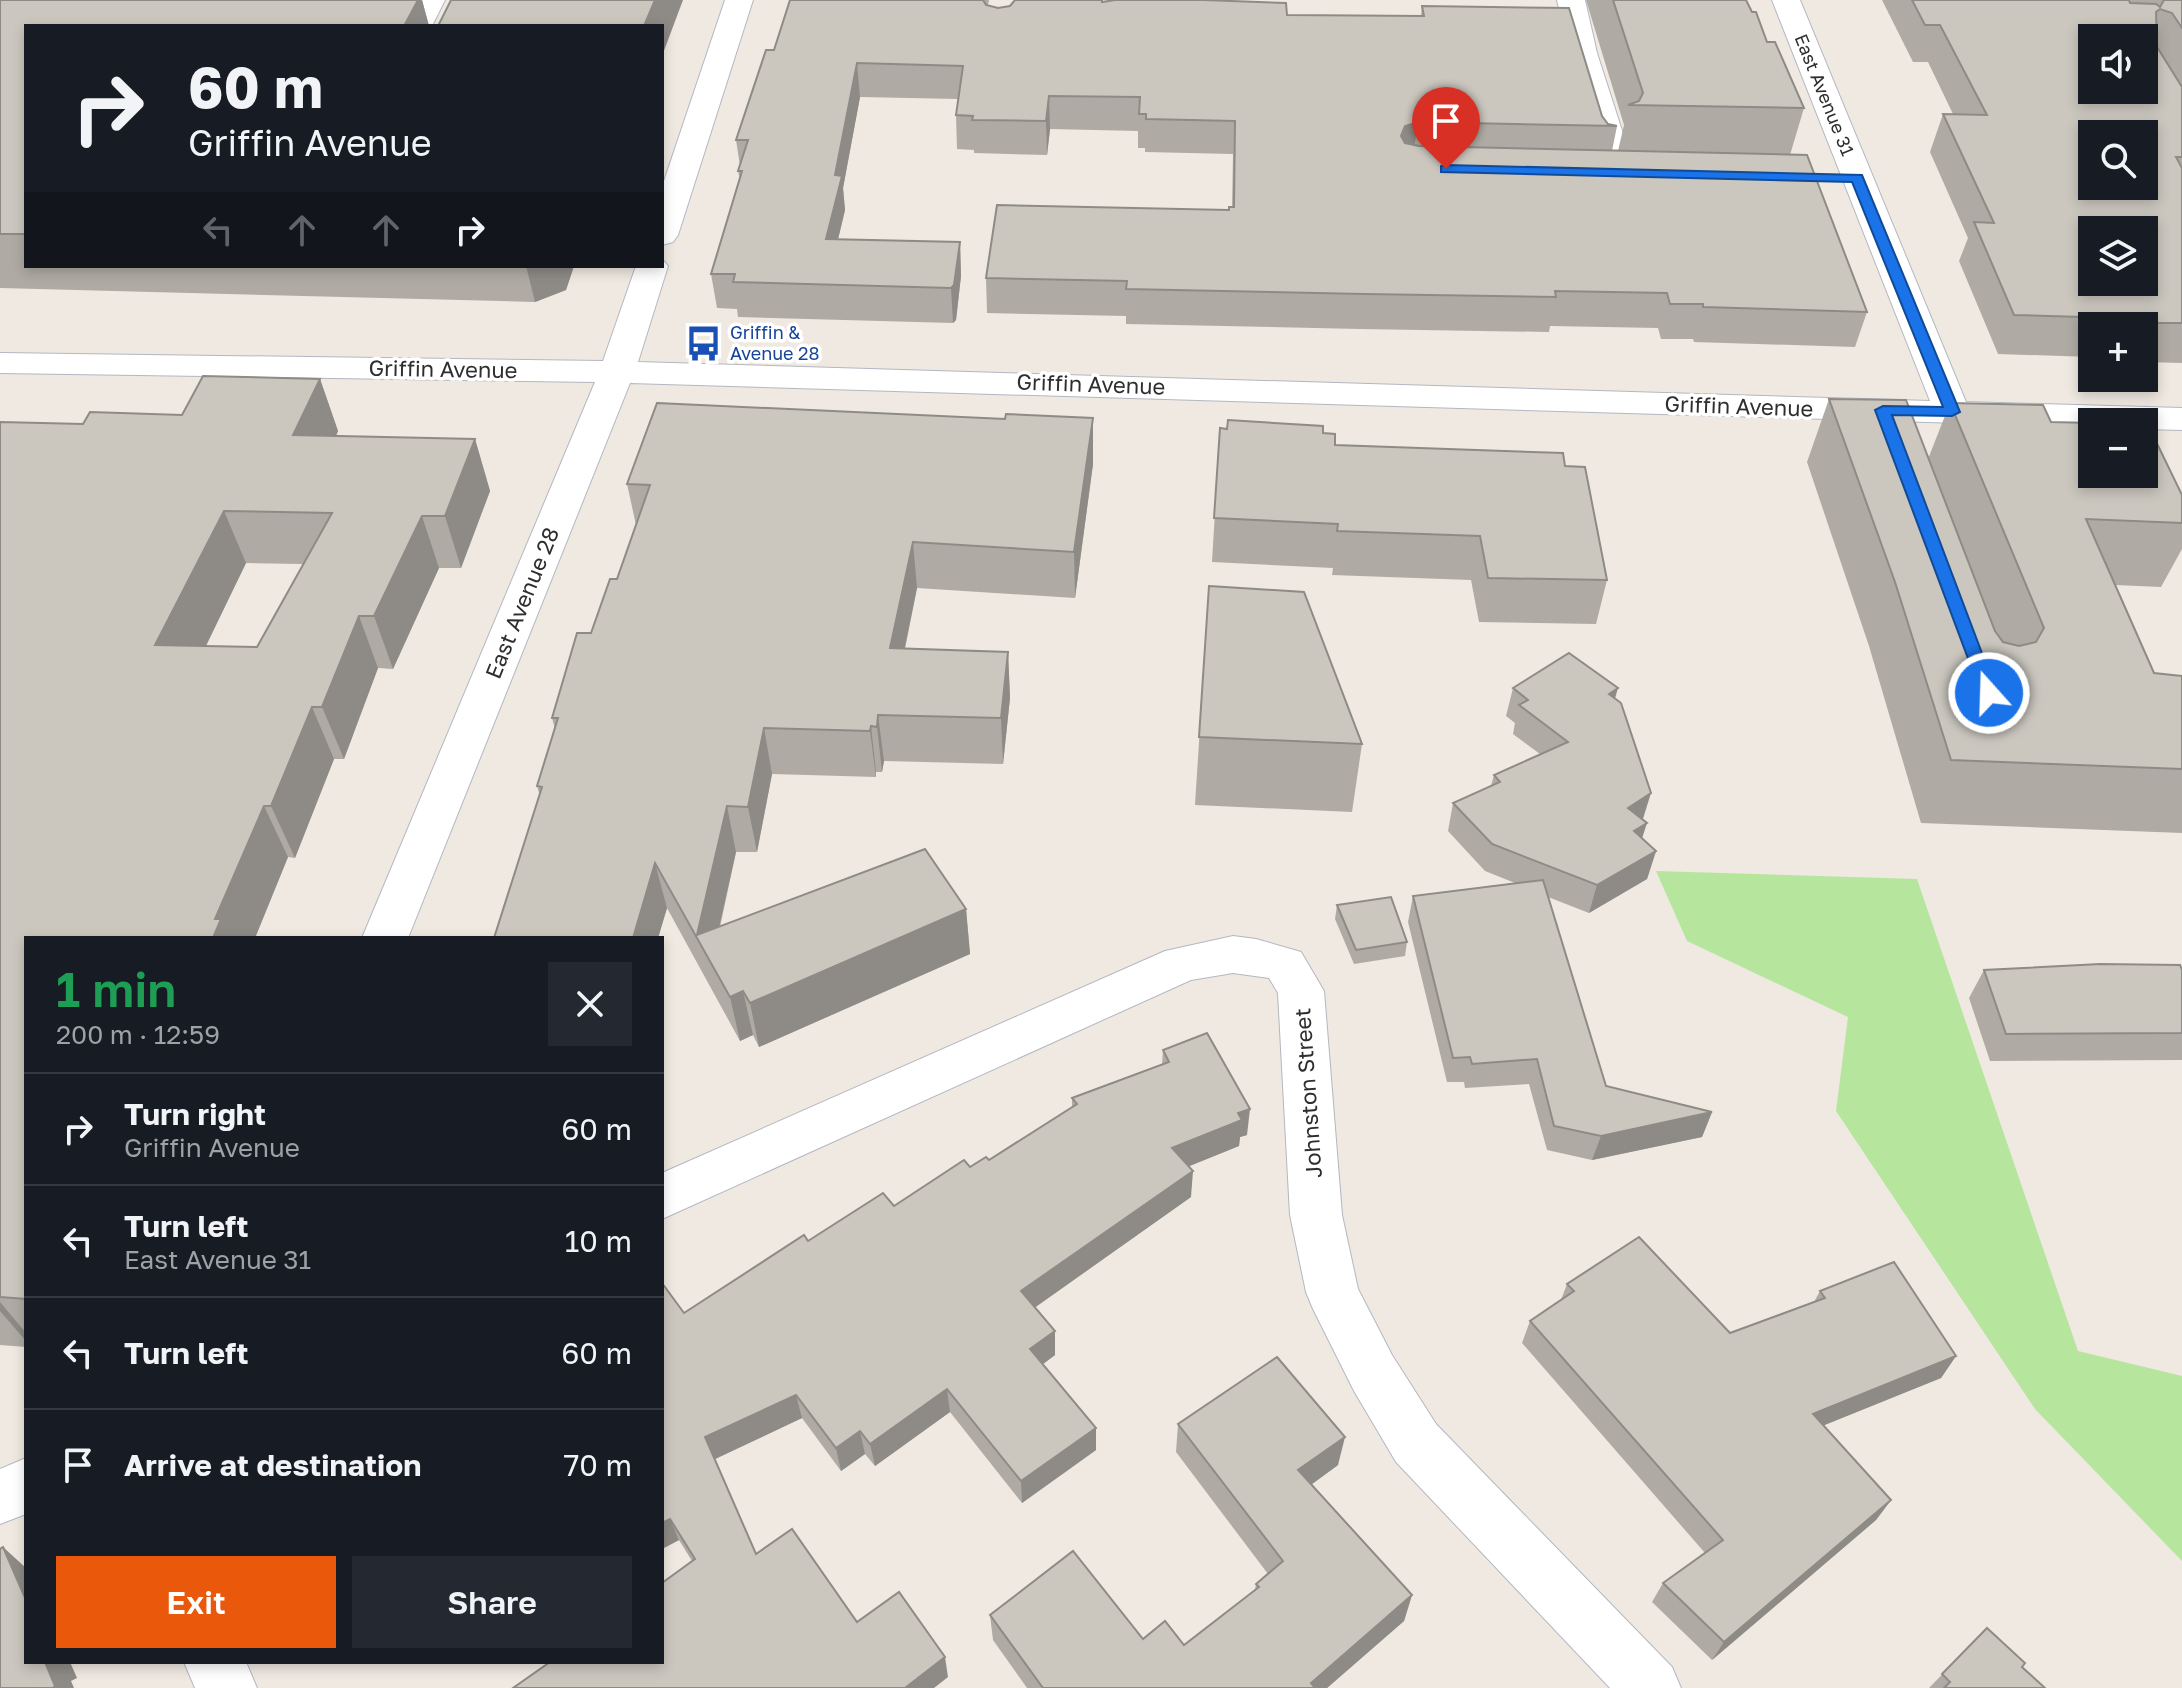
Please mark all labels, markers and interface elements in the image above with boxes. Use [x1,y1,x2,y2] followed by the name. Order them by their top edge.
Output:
[2078,24,2158,488] map controls
[2078,24,2158,104] button: sound
[1790,30,1859,159] street label: East Avenue 31
[188,53,323,120] text: 60 m
[56,56,160,160] icon: right
[1412,87,1480,169] pin
[1424,99,1468,143] icon: arrive
[2078,120,2158,200] button: search
[188,121,432,164] text: Griffin Avenue
[196,208,240,252] icon: left
[280,208,324,252] icon: ahead
[364,208,408,252] icon: ahead
[448,208,492,252] icon: right
[2078,216,2158,296] button: layers
[2078,312,2158,392] button: +
[730,321,819,364] place label: Griffin & Avenue 28
[685,324,723,362] bus stop icon: Griffin & Avenue 28
[368,354,518,383] street label: Griffin Avenue
[1016,367,1166,400] street label: Griffin Avenue
[1664,389,1814,422] street label: Griffin Avenue
[2078,408,2158,488] button: −
[479,523,564,682] street label: East Avenue 28
[1947,651,2031,735] position arrow
[56,960,176,1018] text: 1 min
[548,962,632,1046] button: close
[1288,1007,1327,1179] street label: Johnston Street
[56,1019,220,1050] text: 200 m · 12:59
[124,1096,266,1132] text: Turn right
[56,1107,100,1151] icon: right
[561,1111,632,1147] text: 60 m
[124,1132,300,1163] text: Griffin Avenue
[124,1208,249,1244] text: Turn left
[56,1219,100,1263] icon: left
[565,1223,632,1259] text: 10 m
[124,1244,311,1275] text: East Avenue 31
[56,1331,100,1375] icon: left
[124,1335,249,1371] text: Turn left
[561,1335,632,1371] text: 60 m
[56,1443,100,1487] icon: arrive
[124,1447,421,1483] text: Arrive at destination
[563,1447,632,1483] text: 70 m
[56,1556,336,1648] button: Exit
[352,1556,632,1648] button: Share

